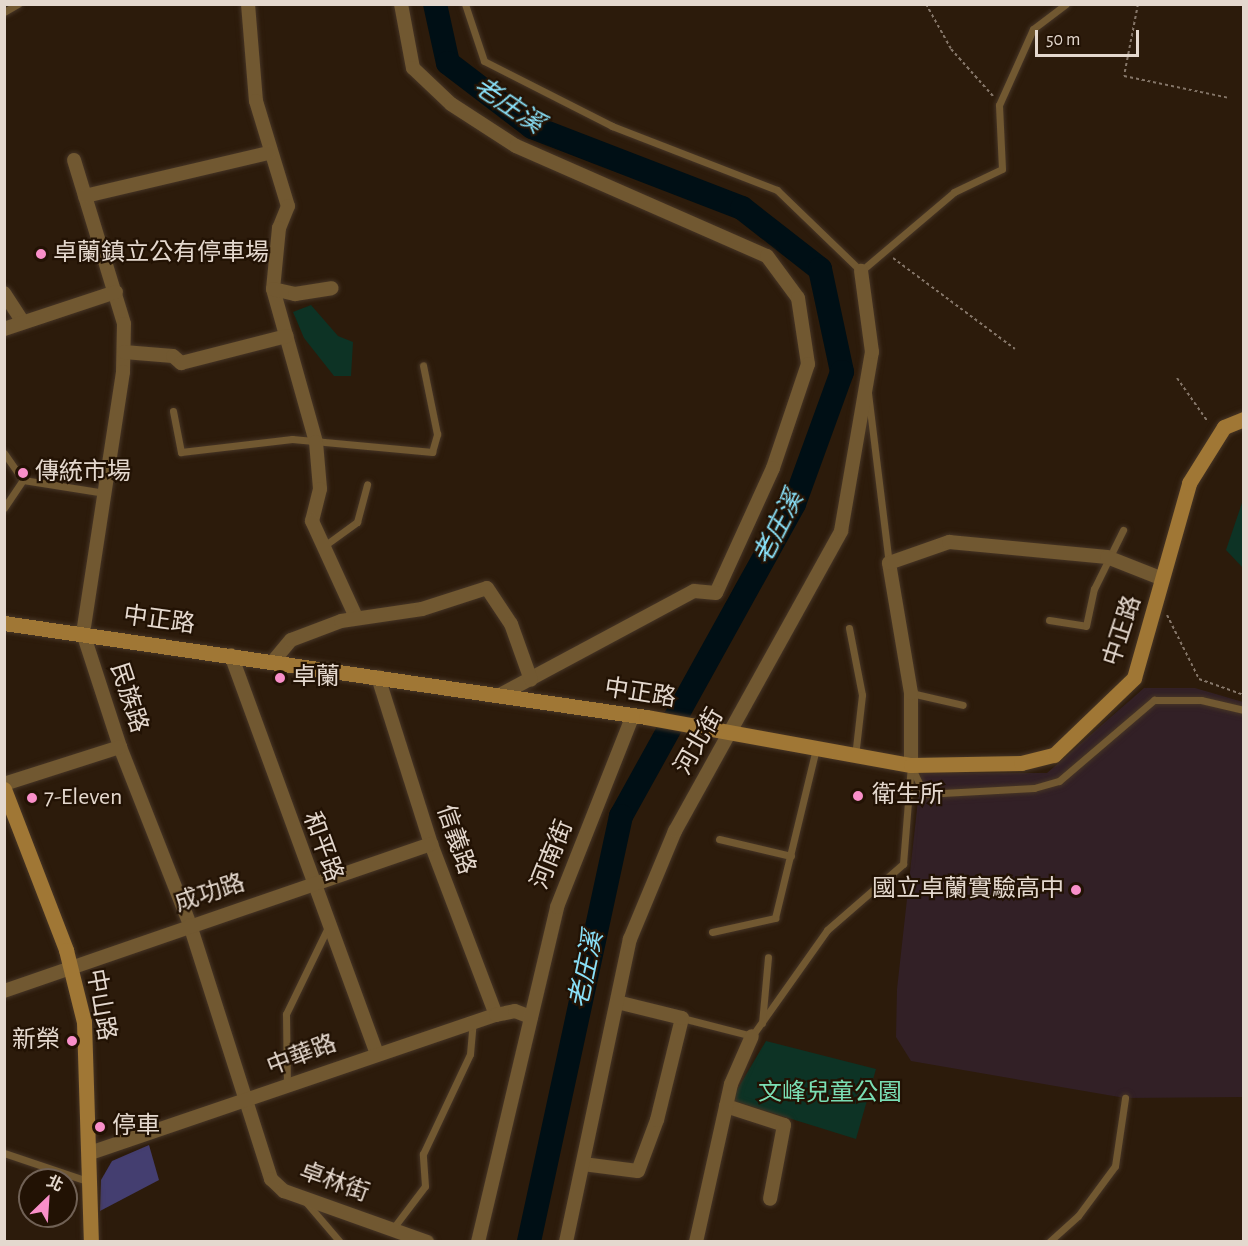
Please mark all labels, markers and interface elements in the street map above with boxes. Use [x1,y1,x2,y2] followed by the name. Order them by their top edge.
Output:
[1038,18,1142,56] scale bar
[1046,31,1080,49] text: 50 m
[467,71,549,141] water label: 老庄溪
[53,240,269,268] place label: 卓蘭鎮立公有停車場
[34,247,48,261] marker: 卓蘭鎮立公有停車場
[35,459,131,487] place label: 傳統市場
[16,466,30,480] marker: 傳統市場
[747,486,811,570] water label: 老庄溪
[1098,592,1148,670] street label: 中正路
[121,602,197,640] street label: 中正路
[103,659,153,737] street label: 民族路
[292,664,340,692] place label: 卓蘭
[273,671,287,685] marker: 卓蘭
[602,674,678,714] street label: 中正路
[670,704,730,780] street label: 河北街
[872,782,944,810] place label: 衛生所
[44,784,122,812] place label: 7-Eleven
[849,787,867,805] marker: 衛生所
[25,791,39,805] marker: 7-Eleven
[430,801,480,879] street label: 信義路
[296,808,348,886] street label: 和平路
[526,816,580,894] street label: 河南街
[171,869,249,919] street label: 成功路
[872,876,1064,904] place label: 國立卓蘭實驗高中
[1069,883,1083,897] marker: 國立卓蘭實驗高中
[564,929,610,1011] water label: 老庄溪
[80,967,120,1043] street label: 中山路
[12,1027,60,1055] place label: 新榮
[263,1030,341,1082] street label: 中華路
[65,1034,79,1048] marker: 新榮
[758,1080,902,1108] park label: 文峰兒童公園
[112,1113,160,1141] place label: 停車
[93,1120,107,1134] marker: 停車
[295,1157,373,1209] street label: 卓林街
[18,1168,78,1228] north arrow
[44,1173,65,1194] text: 北

